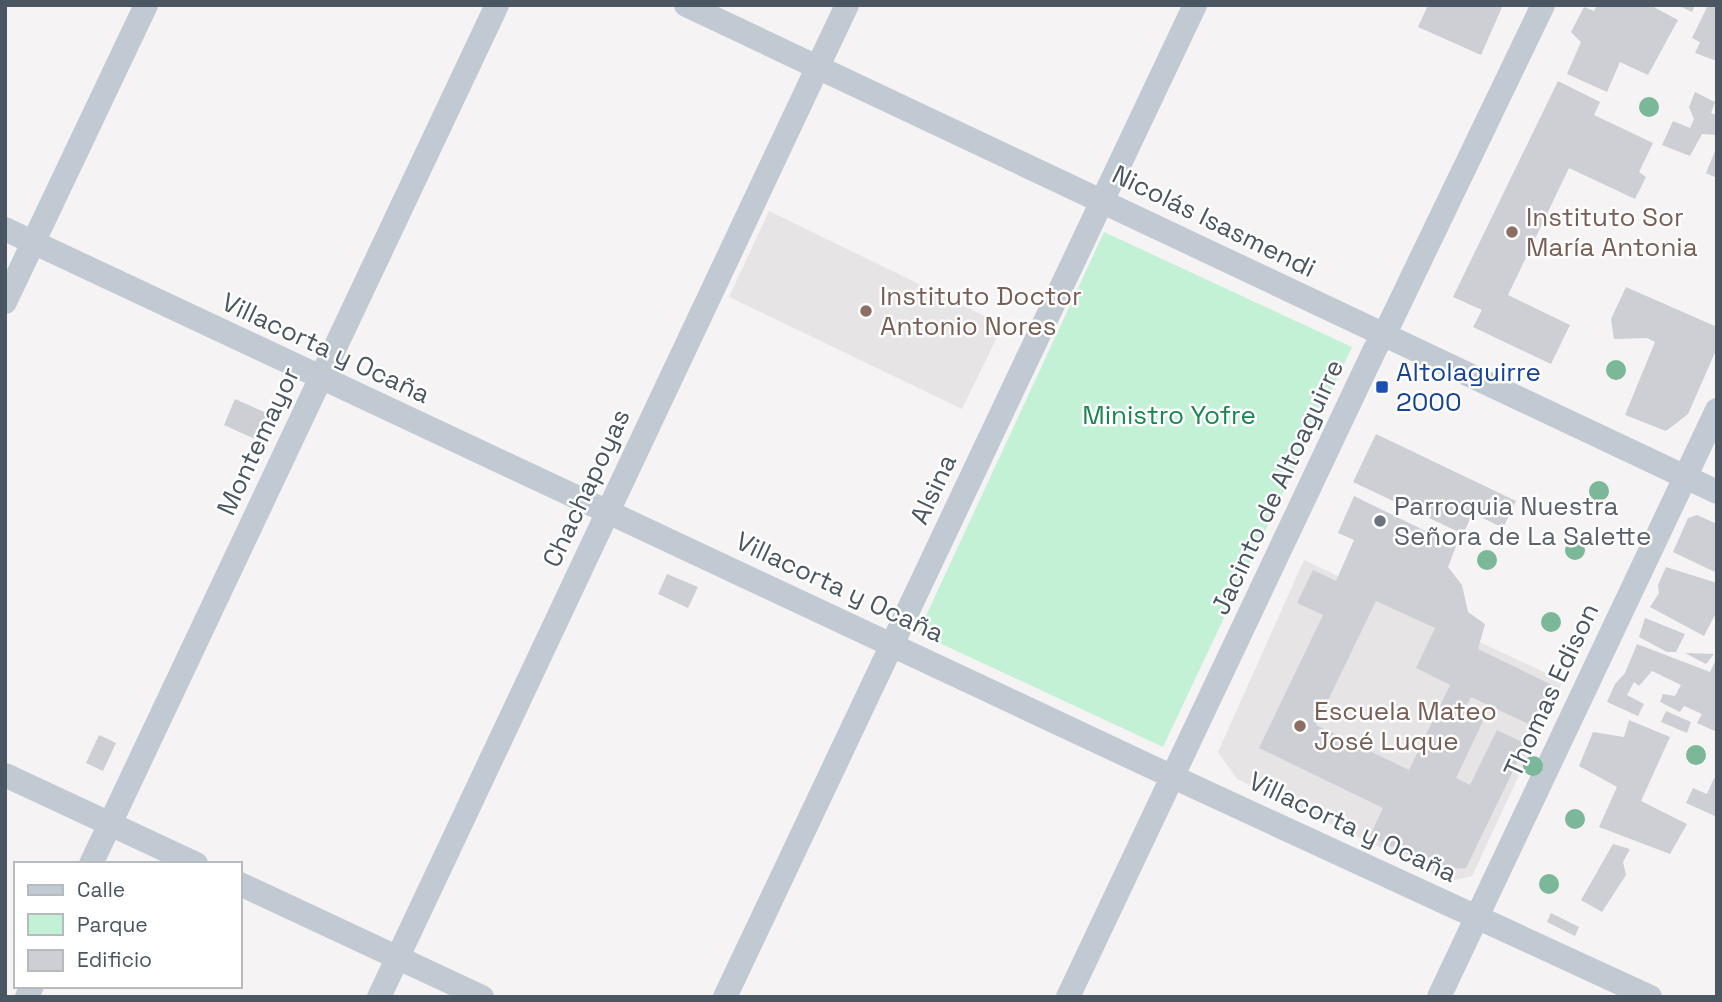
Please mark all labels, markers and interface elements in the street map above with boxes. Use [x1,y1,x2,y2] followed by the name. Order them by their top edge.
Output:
[1107,157,1321,285] street label: Nicolás Isasmendi
[1526,200,1698,264] place label: Instituto Sor María Antonia
[1504,224,1520,240] marker: Instituto Sor María Antonia
[880,279,1082,343] place label: Instituto Doctor Antonio Nores
[216,285,436,411] street label: Villacorta y Ocaña
[858,303,874,319] marker: Instituto Doctor Antonio Nores
[1203,354,1351,620] street label: Jacinto de Altoaguirre
[1396,355,1541,419] place label: Altolaguirre 2000
[209,361,307,521] street label: Montemayor
[1374,379,1390,395] marker: Altolaguirre 2000
[1082,398,1256,432] park label: Ministro Yofre
[534,403,638,573] street label: Chachapoyas
[902,448,964,530] street label: Alsina
[1394,489,1651,553] place label: Parroquia Nuestra Señora de La Salette
[1372,513,1388,529] marker: Parroquia Nuestra Señora de La Salette
[730,524,950,650] street label: Villacorta y Ocaña
[1496,597,1606,783] street label: Thomas Edison
[1314,694,1497,758] place label: Escuela Mateo José Luque
[1292,718,1308,734] marker: Escuela Mateo José Luque
[1243,764,1463,890] street label: Villacorta y Ocaña
[14,862,242,988] legend
[77,876,125,903] text: Calle
[77,911,148,938] text: Parque
[77,946,152,973] text: Edificio

